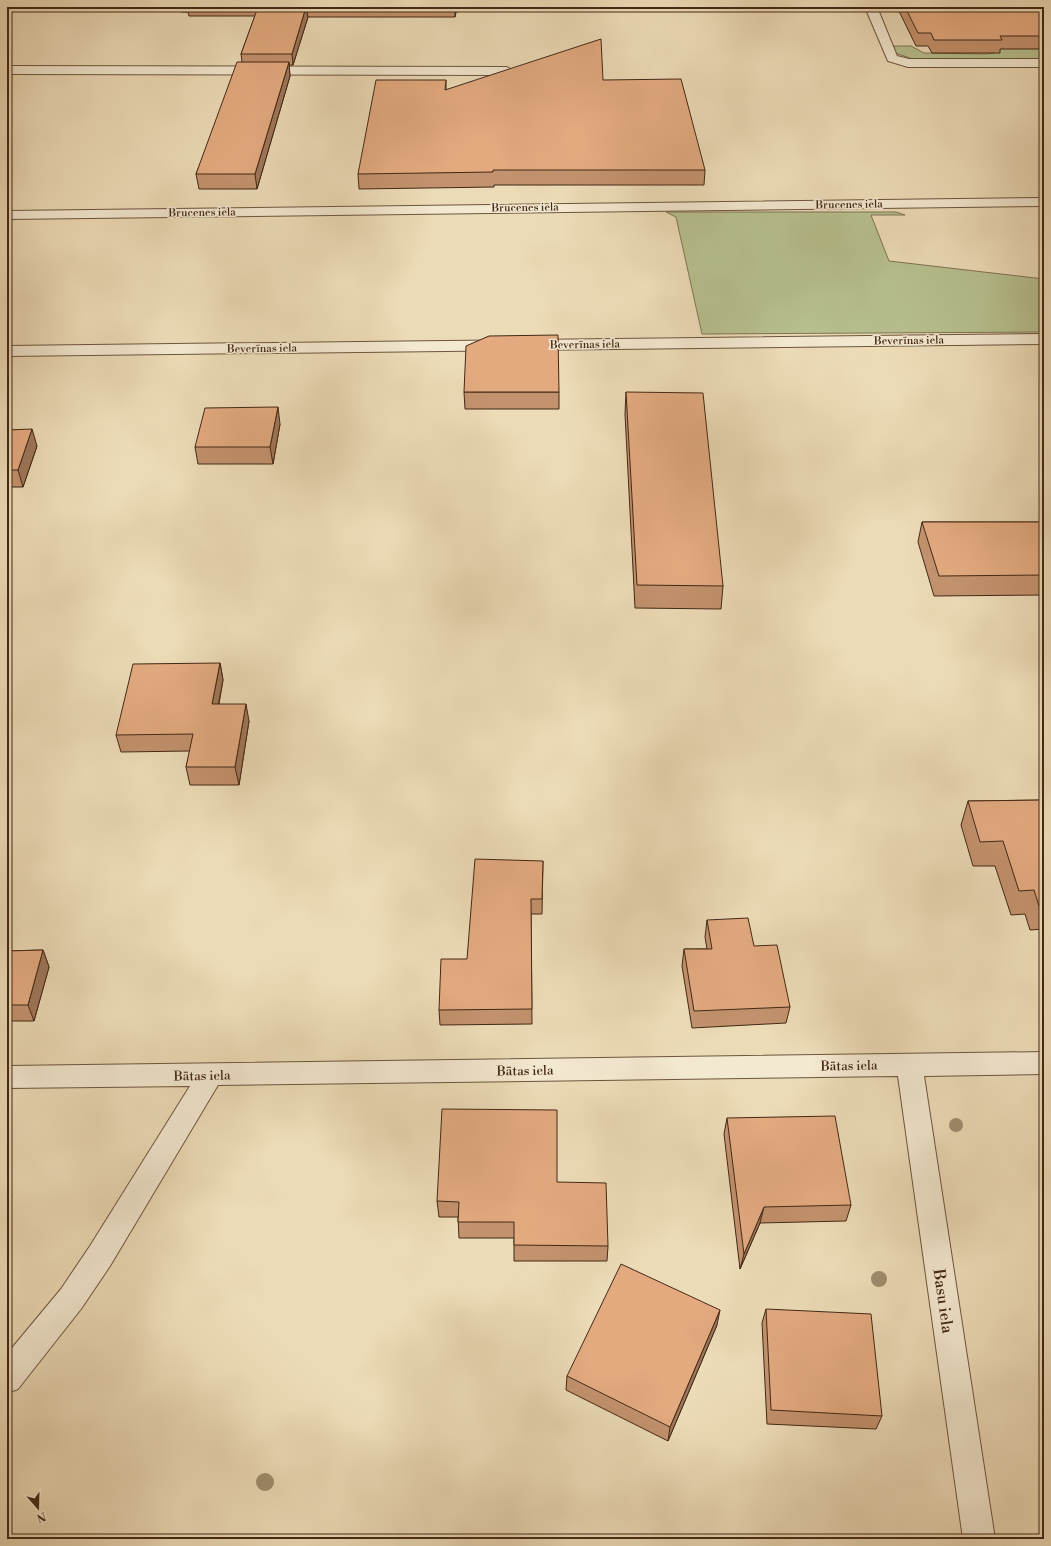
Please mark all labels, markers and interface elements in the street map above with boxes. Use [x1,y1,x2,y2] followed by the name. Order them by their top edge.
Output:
[814,197,883,213] street label: Brucenes iela
[490,200,559,216] street label: Brucenes iela
[167,205,236,221] street label: Brucenes iela
[873,333,945,349] street label: Beverīnas iela
[549,337,621,353] street label: Beverīnas iela
[226,341,298,357] street label: Beverīnas iela
[819,1057,878,1075] street label: Bātas iela
[495,1062,554,1080] street label: Bātas iela
[172,1067,231,1085] street label: Bātas iela
[928,1267,958,1336] street label: Basu iela
[18,1488,58,1528] north arrow
[34,1508,48,1525] text: N

